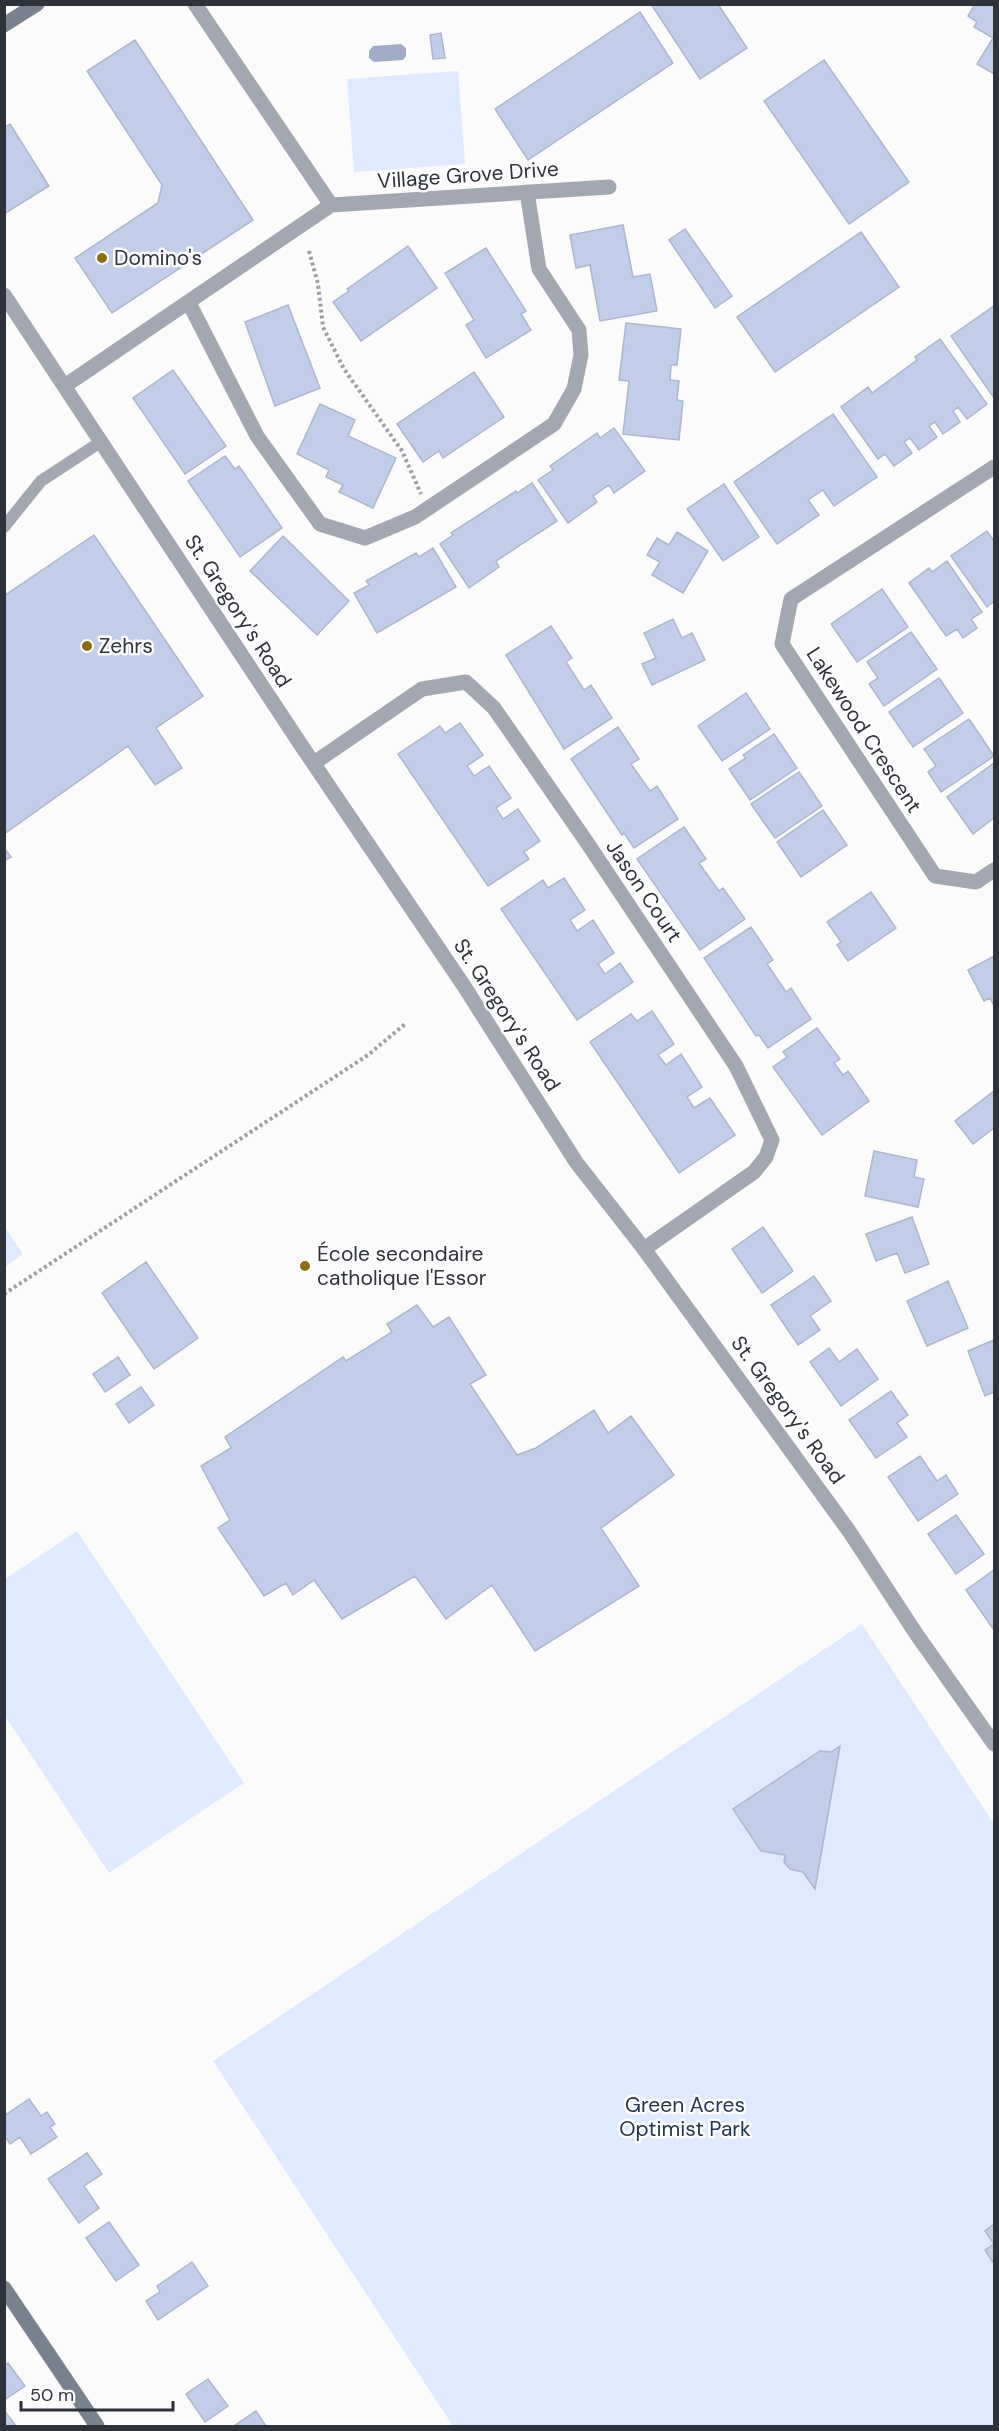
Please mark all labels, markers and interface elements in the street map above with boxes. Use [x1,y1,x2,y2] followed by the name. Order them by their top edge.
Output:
[376,155,560,195] street label: Village Grove Drive
[114,244,202,272] place label: Domino's
[95,251,109,265] marker: Domino's
[178,529,298,693] street label: St. Gregory's Road
[99,632,153,660] place label: Zehrs
[80,639,94,653] marker: Zehrs
[800,642,928,818] street label: Lakewood Crescent
[599,834,689,948] street label: Jason Court
[447,933,567,1097] street label: St. Gregory's Road
[317,1240,487,1292] place label: École secondaire catholique l'Essor
[298,1259,312,1273] marker: École secondaire catholique l'Essor
[725,1330,851,1490] street label: St. Gregory's Road
[619,2091,751,2143] park label: Green Acres Optimist Park
[21,2374,172,2412] scale bar
[30,2383,74,2407] text: 50 m

